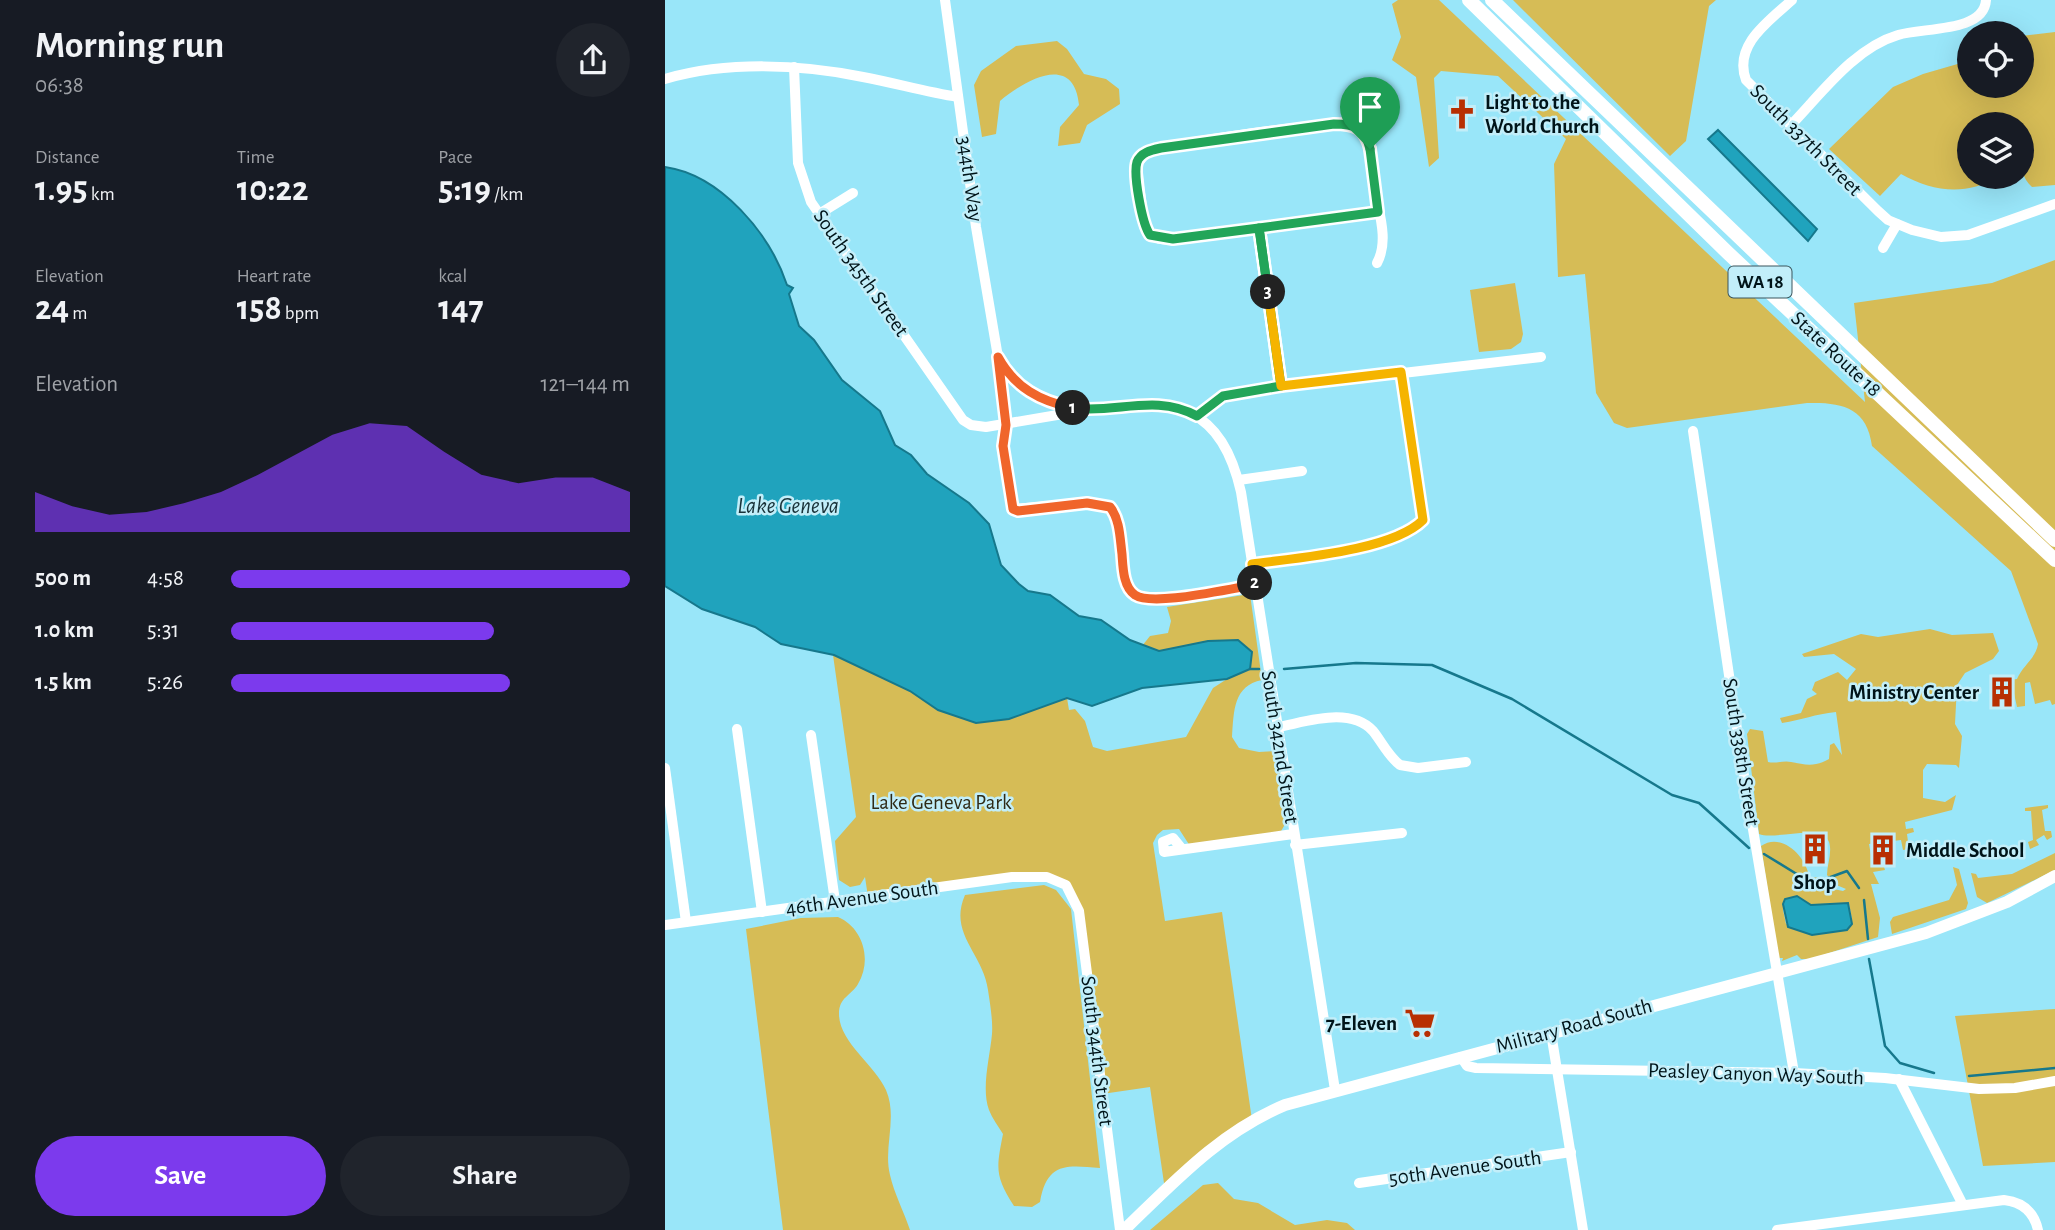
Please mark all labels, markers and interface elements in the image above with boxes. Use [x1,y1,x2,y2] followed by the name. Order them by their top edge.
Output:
[1957,21,2034,189] map controls
[1957,21,2034,98] button: locate
[556,23,630,97] button: share
[35,27,224,65] text: Morning run
[35,74,84,97] text: 06:38
[1340,77,1400,149] pin
[1746,80,1866,200] street label: South 337th Street
[1351,88,1389,126] icon: arrive
[1485,92,1600,137] place label: Light to the World Church
[1445,97,1479,131] church icon: Light to the World Church
[1957,112,2034,189] button: layers
[954,135,986,223] street label: 344th Way
[35,148,99,167] text: Distance
[237,148,275,167] text: Time
[438,148,473,167] text: Pace
[35,172,88,207] text: 1.95
[237,172,308,207] text: 10:22
[438,172,491,207] text: 5:19
[88,185,115,204] text: km
[491,185,523,204] text: /km
[809,206,913,341] street label: South 345th Street
[1729,266,1791,298] road number: WA 18
[35,267,104,286] text: Elevation
[237,267,311,286] text: Heart rate
[438,267,467,286] text: kcal
[1251,274,1285,310] pin: 3
[1263,282,1272,301] text: 3
[35,291,69,326] text: 24
[237,291,282,326] text: 158
[438,291,484,326] text: 147
[69,304,87,323] text: m
[282,304,319,323] text: bpm
[1787,307,1885,401] street label: State Route 18
[35,373,118,396] text: Elevation
[541,373,630,396] text: 121–144 m
[1055,390,1091,426] pin: 1
[1069,398,1076,417] text: 1
[737,495,839,518] water label: Lake Geneva
[1237,566,1273,600] pin: 2
[35,567,91,590] text: 500 m
[147,567,184,590] text: 4:58
[1250,573,1259,592] text: 2
[35,619,94,642] text: 1.0 km
[147,619,179,642] text: 5:31
[1258,669,1303,825] street label: South 342nd Street
[35,671,92,694] text: 1.5 km
[147,671,183,694] text: 5:26
[1985,675,2019,709] building icon: Ministry Center
[1719,677,1763,828] street label: South 338th Street
[1849,682,1980,703] place label: Ministry Center
[870,792,1012,813] park label: Lake Geneva Park
[1798,832,1832,866] building icon: Shop
[1866,833,1900,867] building icon: Middle School
[1906,840,2025,861] place label: Middle School
[1794,872,1837,893] place label: Shop
[784,877,940,919] street label: 46th Avenue South
[1077,975,1117,1127] street label: South 344th Street
[1494,995,1654,1057] street label: Military Road South
[1403,1006,1437,1040] supermarket icon: 7-Eleven
[1326,1013,1397,1034] place label: 7-Eleven
[1648,1060,1864,1088] street label: Peasley Canyon Way South
[35,1136,326,1216] button: Save
[340,1136,630,1216] button: Share
[1387,1147,1543,1189] street label: 50th Avenue South

